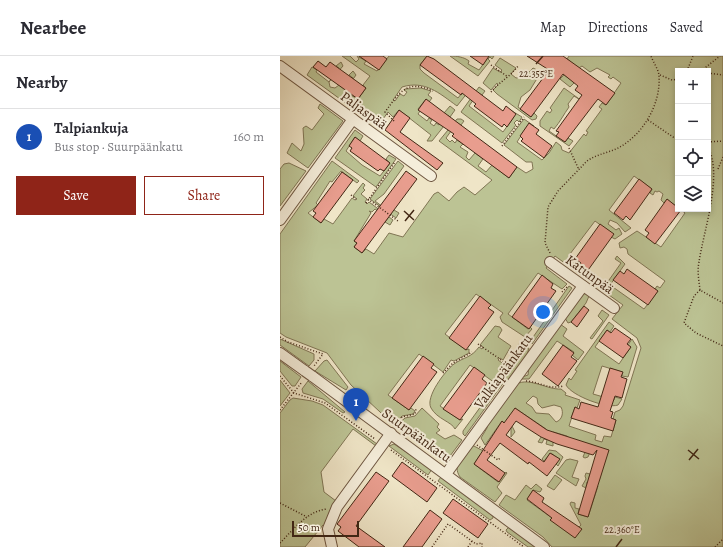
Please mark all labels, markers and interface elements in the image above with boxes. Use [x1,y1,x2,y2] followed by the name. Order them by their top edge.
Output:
[20,15,86,41] text: Nearbee
[540,18,566,37] text: Map
[588,18,648,37] text: Directions
[670,18,703,37] text: Saved
[519,67,553,80] text: 22.355°E
[675,68,711,212] map controls
[675,68,711,104] button: +
[16,71,67,94] text: Nearby
[336,87,391,134] street label: Paljaspää
[675,104,711,140] button: −
[54,118,129,138] text: Talpiankuja
[27,128,31,145] text: 1
[233,128,264,145] text: 160 m
[54,138,183,155] text: Bus stop · Suurpäänkatu
[675,140,711,176] button: locate
[16,176,136,215] button: Save
[144,176,264,215] button: Share
[675,176,711,212] button: layers
[562,250,618,299] street label: Katunpää
[533,302,553,322] your location
[469,330,537,413] street label: Valkiapäänkatu
[343,388,369,421] pin: 1
[378,404,456,467] street label: Suurpäänkatu
[292,519,359,538] scale bar
[298,520,320,535] text: 50 m
[604,523,640,536] text: 22.360°E

